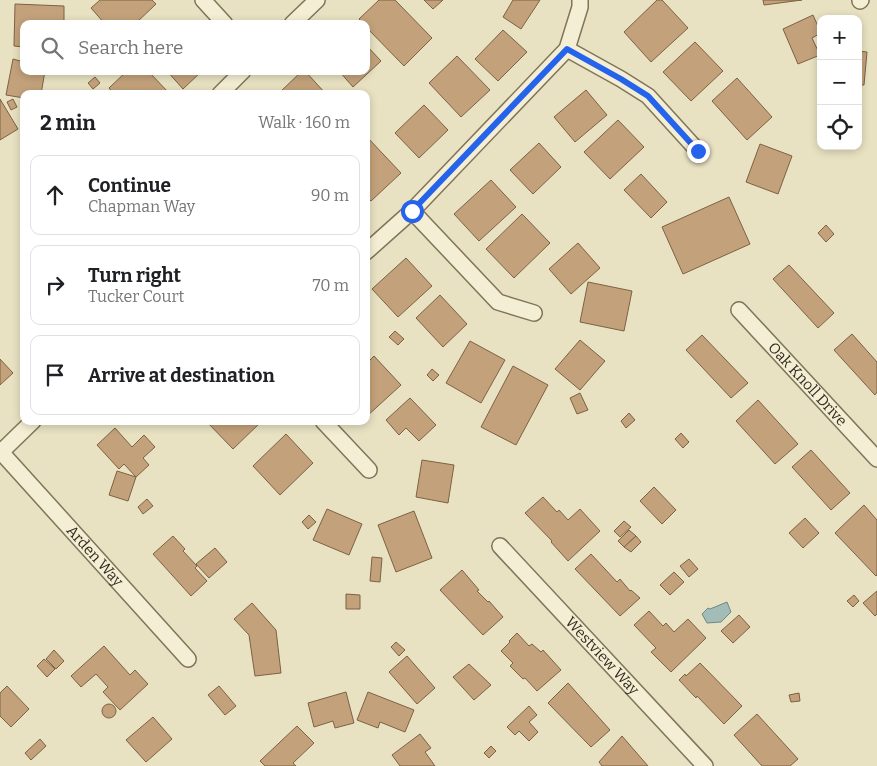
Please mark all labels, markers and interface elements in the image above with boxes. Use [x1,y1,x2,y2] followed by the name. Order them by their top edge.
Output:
[817,15,862,150] map controls
[817,15,862,60] button: +
[20,20,370,75] search box
[38,34,66,62] icon: search
[78,36,183,59] text: Search here
[817,60,862,105] button: −
[817,105,862,150] button: locate
[40,110,96,136] text: 2 min
[258,113,350,132] text: Walk · 160 m
[687,140,710,163] route end
[88,174,171,197] text: Continue
[41,181,69,209] icon: ahead
[311,186,349,205] text: 90 m
[88,197,195,216] text: Chapman Way
[401,200,424,223] route start
[88,264,181,287] text: Turn right
[41,271,69,299] icon: right
[313,276,349,295] text: 70 m
[88,287,184,306] text: Tucker Court
[764,338,851,430] street label: Oak Knoll Drive
[41,361,69,389] icon: arrive
[88,364,275,387] text: Arrive at destination
[63,522,127,590] street label: Arden Way
[562,613,643,699] street label: Westview Way

